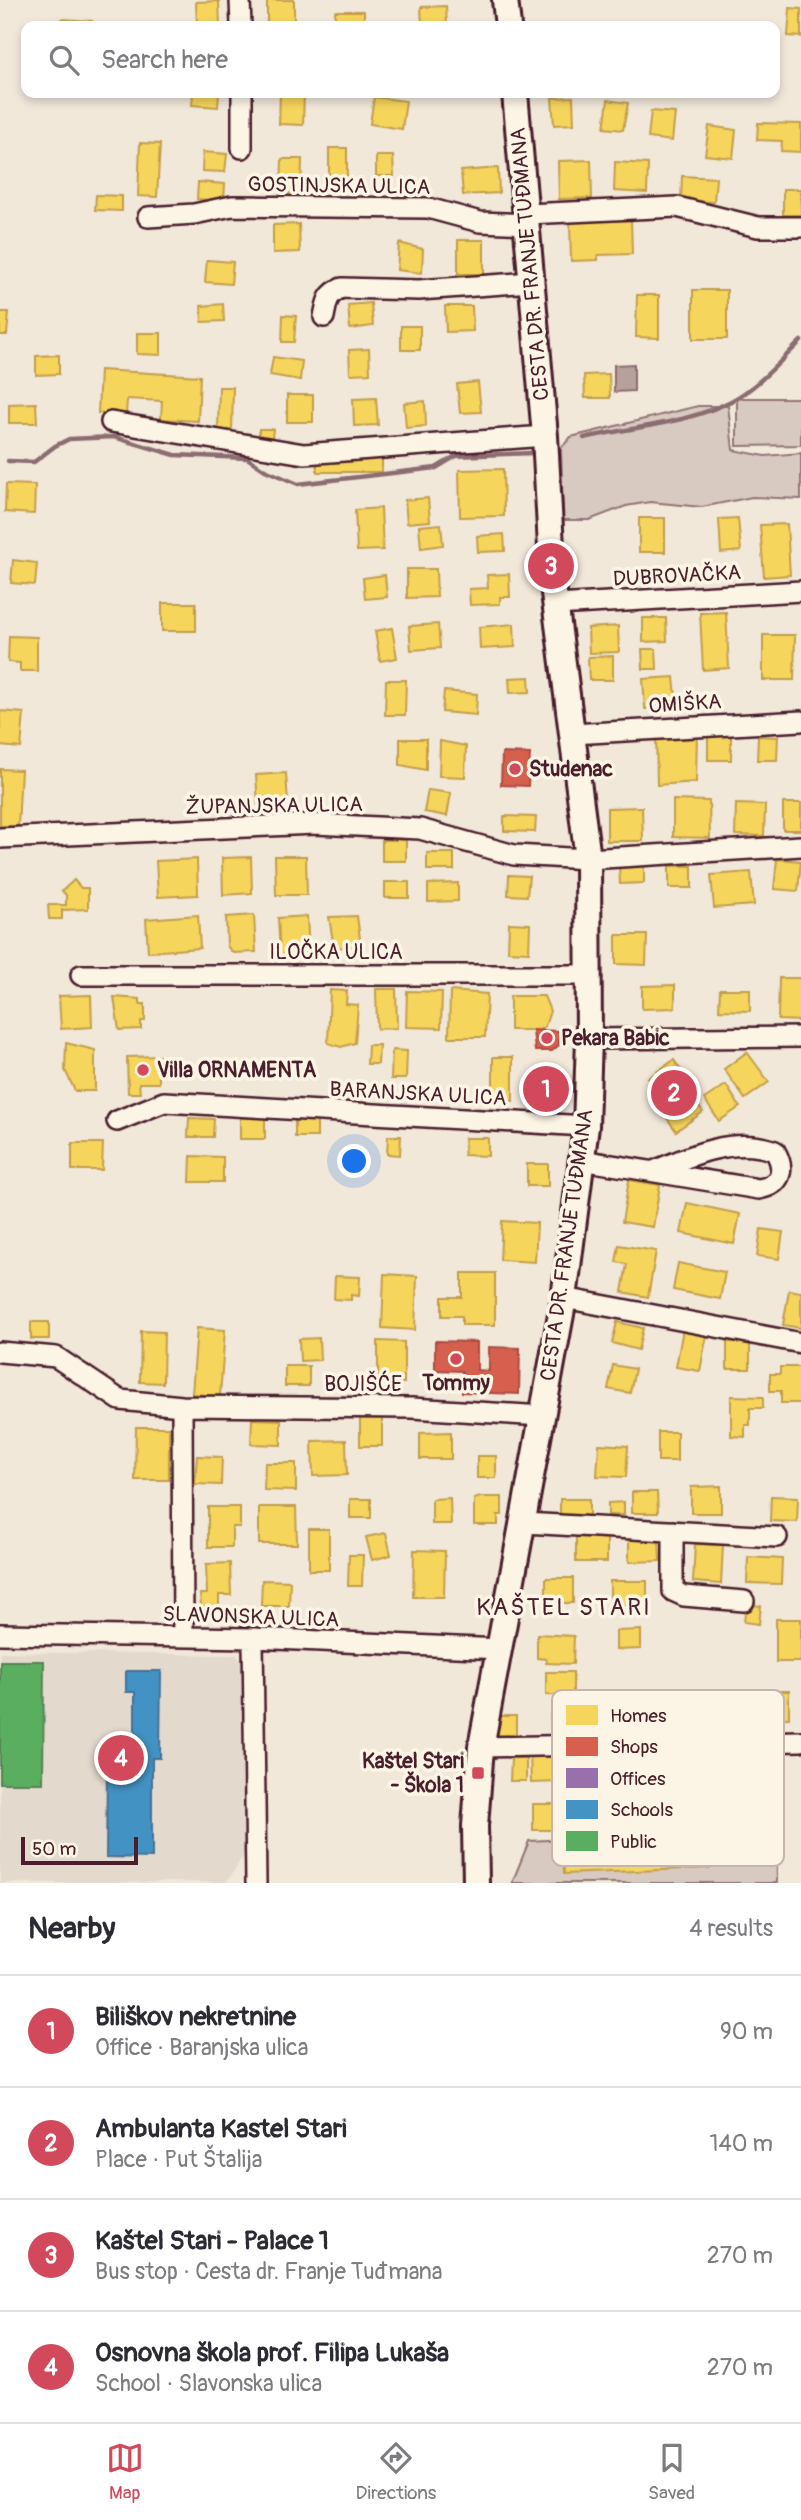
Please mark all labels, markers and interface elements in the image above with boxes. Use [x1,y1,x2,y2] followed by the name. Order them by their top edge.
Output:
[21,21,780,98] search box
[45,41,83,79] icon: search
[101,44,228,76] text: Search here
[505,126,555,402] street label: CESTA DR. FRANJE TUĐMANA
[247,171,431,201] street label: GOSTINJSKA ULICA
[528,540,574,592] pin: 3
[612,558,742,593] street label: DUBROVAČKA
[648,687,722,720] street label: OMIŠKA
[529,756,613,783] place label: Studenac
[507,761,523,777] marker: Studenac
[185,791,363,821] street label: ŽUPANJSKA ULICA
[269,938,403,966] street label: ILOČKA ULICA
[561,1025,670,1052] place label: Pekara Babic
[539,1030,555,1046] marker: Pekara Babic
[157,1057,317,1084] place label: Villa ORNAMENTA
[135,1062,151,1078] marker: Villa ORNAMENTA
[523,1063,569,1115] pin: 1
[651,1067,697,1119] pin: 2
[329,1076,507,1112] street label: BARANJSKA ULICA
[535,1107,599,1383] street label: CESTA DR. FRANJE TUĐMANA
[337,1144,371,1178] your location
[448,1351,464,1367] marker: Tommy
[324,1370,402,1398] street label: BOJIŠĆE
[421,1370,490,1397] place label: Tommy
[476,1592,652,1622] district label: KAŠTEL STARI
[162,1600,340,1634] street label: SLAVONSKA ULICA
[552,1690,784,1866] legend
[610,1704,667,1728] text: Homes
[98,1732,144,1784] pin: 4
[610,1735,658,1759] text: Shops
[362,1748,464,1799] place label: Kaštel Stari - Škola 1
[470,1765,486,1781] marker: Kaštel Stari - Škola 1
[610,1767,666,1791] text: Offices
[610,1798,674,1822] text: Schools
[610,1830,657,1854] text: Public
[21,1834,138,1866] scale bar
[32,1837,76,1861] text: 50 m
[28,1910,115,1947] text: Nearby
[689,1914,773,1943] text: 4 results
[95,2001,296,2033] text: Biliškov nekretnine
[47,2017,56,2046] text: 1
[720,2017,773,2046] text: 90 m
[95,2033,309,2062] text: Office · Baranjska ulica
[95,2113,347,2145] text: Ambulanta Kastel Stari
[45,2129,57,2158] text: 2
[710,2129,773,2158] text: 140 m
[95,2145,262,2174] text: Place · Put Štalija
[95,2225,329,2257] text: Kaštel Stari - Palace 1
[45,2241,57,2270] text: 3
[707,2241,773,2270] text: 270 m
[95,2257,442,2286] text: Bus stop · Cesta dr. Franje Tuđmana
[95,2337,449,2369] text: Osnovna škola prof. Filipa Lukaša
[44,2353,58,2382] text: 4
[707,2353,773,2382] text: 270 m
[95,2369,322,2398] text: School · Slavonska ulica
[106,2439,144,2505] tab: Map
[356,2439,436,2505] tab: Directions
[648,2439,695,2505] tab: Saved

